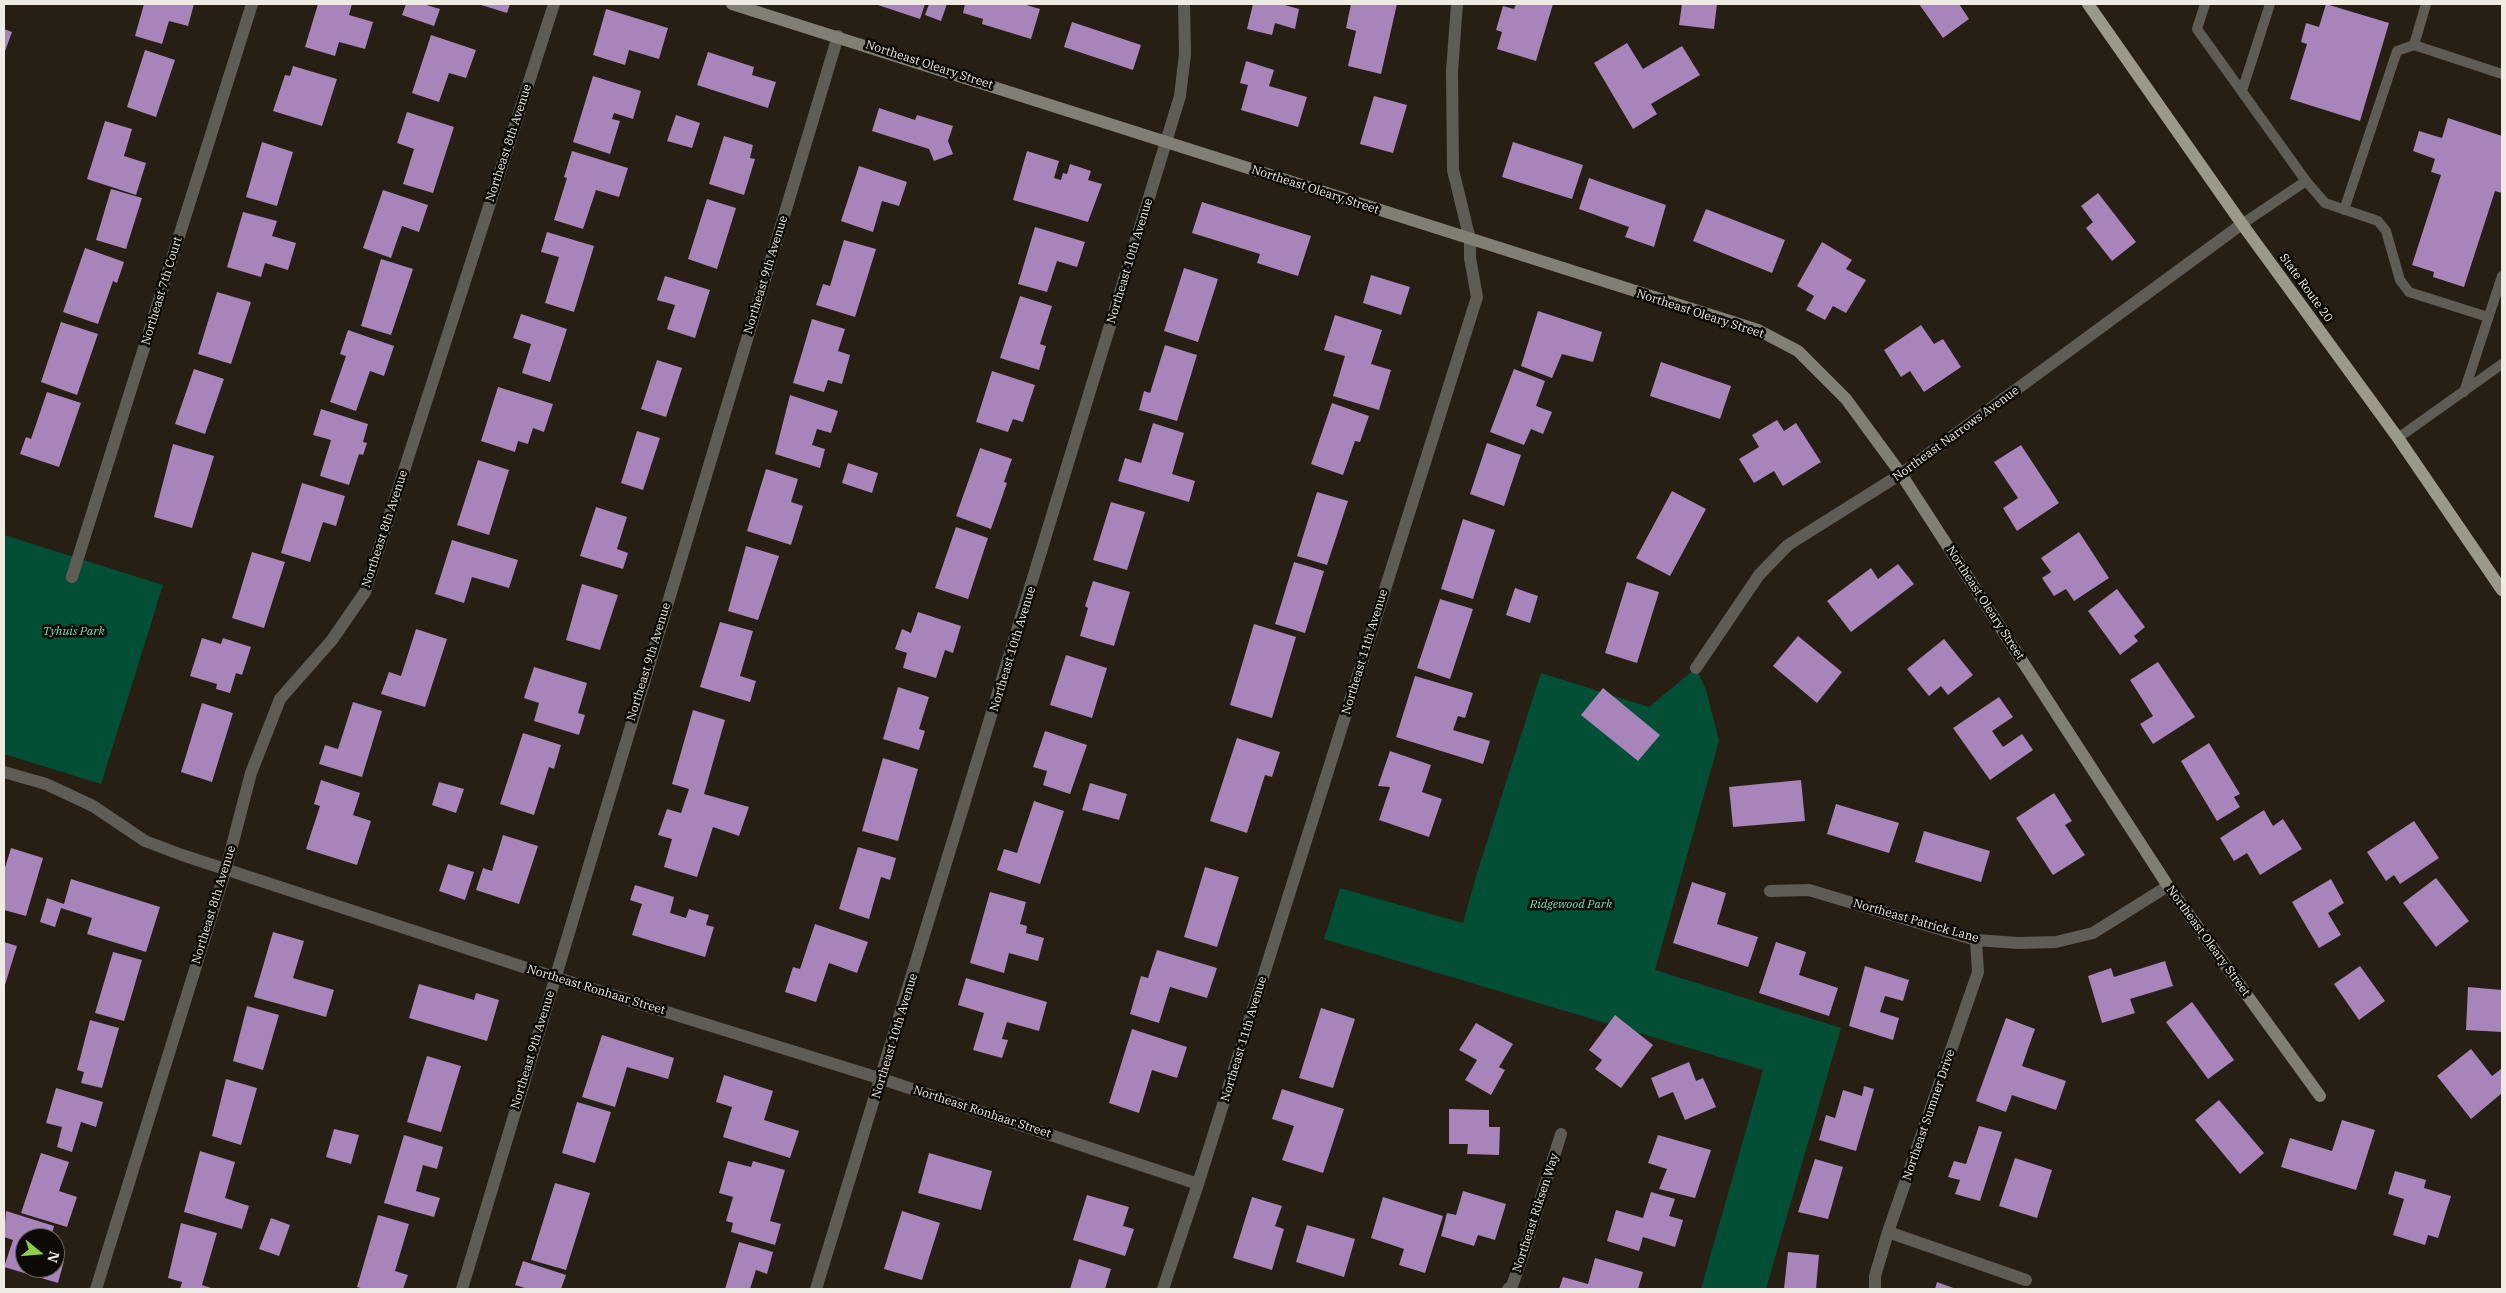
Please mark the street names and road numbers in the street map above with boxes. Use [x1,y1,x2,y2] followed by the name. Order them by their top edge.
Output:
[864,38,994,92] street label: Northeast Oleary Street
[483,82,535,204] street label: Northeast 8th Avenue
[1250,163,1380,217] street label: Northeast Oleary Street
[1104,197,1156,325] street label: Northeast 10th Avenue
[741,214,791,336] street label: Northeast 9th Avenue
[139,235,185,347] street label: Northeast 7th Court
[2276,251,2336,325] street label: State Route 20
[1635,287,1765,341] street label: Northeast Oleary Street
[1890,383,2022,485] street label: Northeast Narrows Avenue
[359,468,411,590] street label: Northeast 8th Avenue
[1943,543,2027,663] street label: Northeast Oleary Street
[987,585,1039,713] street label: Northeast 10th Avenue
[1339,588,1391,716] street label: Northeast 11th Avenue
[624,601,674,723] street label: Northeast 9th Avenue
[189,844,239,966] street label: Northeast 8th Avenue
[2163,883,2253,999] street label: Northeast Oleary Street
[1852,896,1980,946] street label: Northeast Patrick Lane
[525,962,667,1018] street label: Northeast Ronhaar Street
[869,972,921,1100] street label: Northeast 10th Avenue
[1218,975,1270,1103] street label: Northeast 11th Avenue
[508,989,558,1111] street label: Northeast 9th Avenue
[1900,1048,1958,1182] street label: Northeast Sumner Drive
[911,1083,1053,1141] street label: Northeast Ronhaar Street
[1510,1152,1562,1274] street label: Northeast Riksen Way

